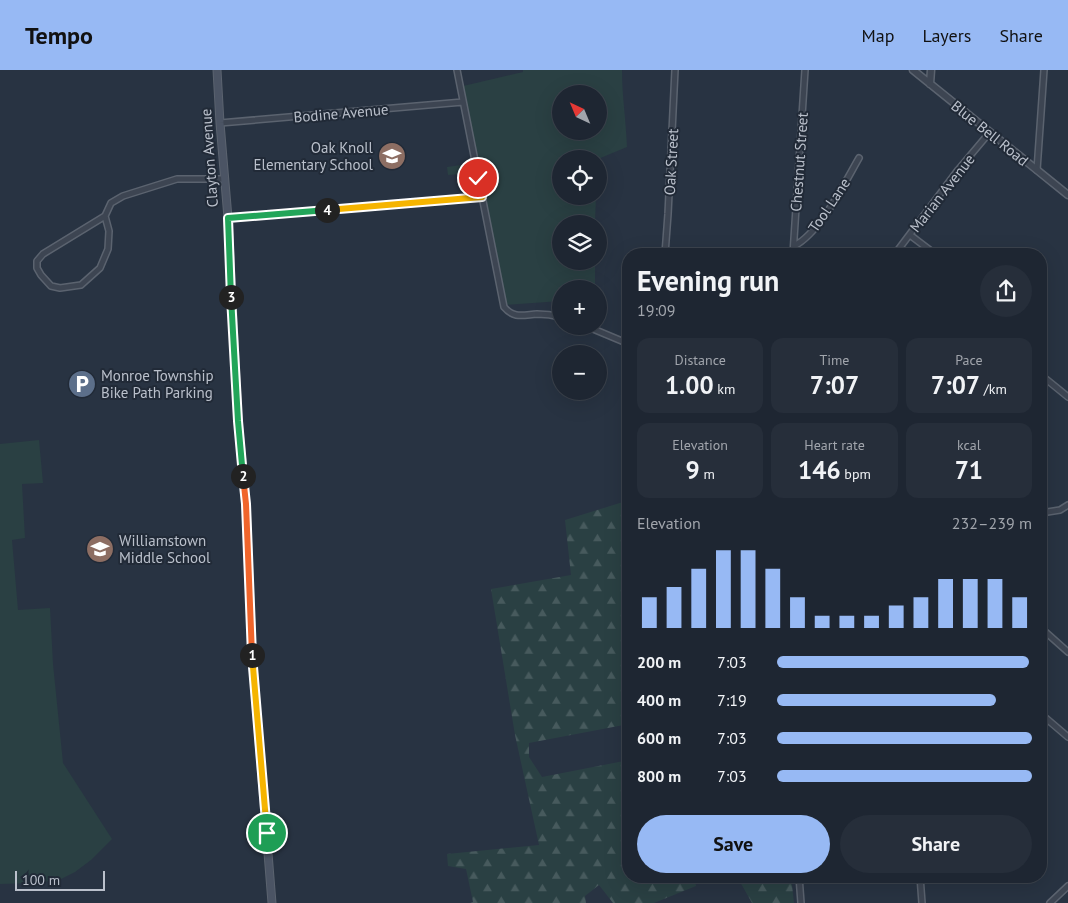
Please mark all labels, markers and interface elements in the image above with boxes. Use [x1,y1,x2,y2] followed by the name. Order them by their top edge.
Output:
[25,20,93,51] text: Tempo
[862,24,894,47] text: Map
[922,24,971,47] text: Layers
[999,24,1043,47] text: Share
[552,85,608,140] north arrow
[552,85,607,400] map controls
[948,96,1032,170] street label: Blue Bell Road
[293,99,389,127] street label: Bodine Avenue
[196,108,222,208] street label: Clayton Avenue
[786,112,812,212] street label: Chestnut Street
[660,128,682,196] street label: Oak Street
[253,138,374,174] place label: Oak Knoll Elementary School
[377,141,407,171] school or university icon: Oak Knoll Elementary School
[552,150,607,205] button: locate
[905,150,979,236] street label: Marian Avenue
[457,157,499,199] pin
[464,164,492,192] icon: check
[804,174,854,236] street label: Tool Lane
[314,198,340,222] pin: 4
[324,201,331,219] text: 4
[552,215,607,270] button: layers
[637,262,779,299] text: Evening run
[980,265,1032,317] button: share
[552,280,607,335] button: +
[218,284,244,310] pin: 3
[228,288,235,306] text: 3
[637,300,675,320] text: 19:09
[552,345,607,400] button: −
[675,351,726,369] text: Distance
[819,351,850,369] text: Time
[955,351,983,369] text: Pace
[101,366,214,402] place label: Monroe Township Bike Path Parking
[67,369,97,399] parking icon: Monroe Township Bike Path Parking
[665,369,714,401] text: 1.00
[810,369,859,401] text: 7:07
[931,369,980,401] text: 7:07
[714,380,735,398] text: km
[980,380,1007,398] text: /km
[672,436,728,454] text: Elevation
[804,436,865,454] text: Heart rate
[957,436,981,454] text: kcal
[686,454,700,486] text: 9
[798,454,841,486] text: 146
[955,454,983,486] text: 71
[230,464,256,488] pin: 2
[700,465,715,483] text: m
[841,465,871,483] text: bpm
[240,467,247,485] text: 2
[637,513,701,533] text: Elevation
[952,513,1032,533] text: 232–239 m
[119,531,211,567] place label: Williamstown Middle School
[85,534,115,564] school or university icon: Williamstown Middle School
[240,642,264,668] pin: 1
[249,646,256,664] text: 1
[637,652,681,672] text: 200 m
[717,652,747,672] text: 7:03
[637,690,681,710] text: 400 m
[717,690,747,710] text: 7:19
[637,728,681,748] text: 600 m
[717,728,747,748] text: 7:03
[637,766,681,786] text: 800 m
[717,766,747,786] text: 7:03
[246,812,288,854] pin
[637,815,830,873] button: Save
[840,815,1032,873] button: Share
[253,819,281,847] icon: arrive
[15,868,105,891] scale bar
[22,871,60,889] text: 100 m

